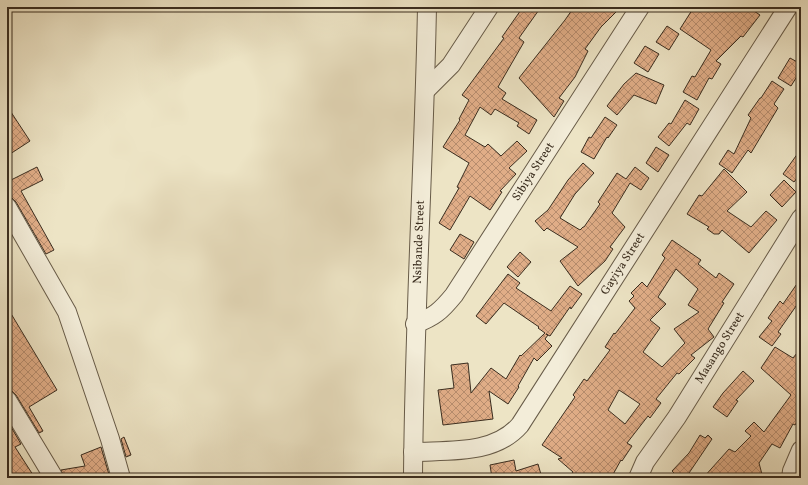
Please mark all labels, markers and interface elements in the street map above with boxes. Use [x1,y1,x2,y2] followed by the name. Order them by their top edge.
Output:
[509,139,558,204] street label: Sibiya Street
[410,200,429,284] street label: Nsibande Street
[597,230,649,298] street label: Gayiya Street
[692,309,748,387] street label: Masango Street

